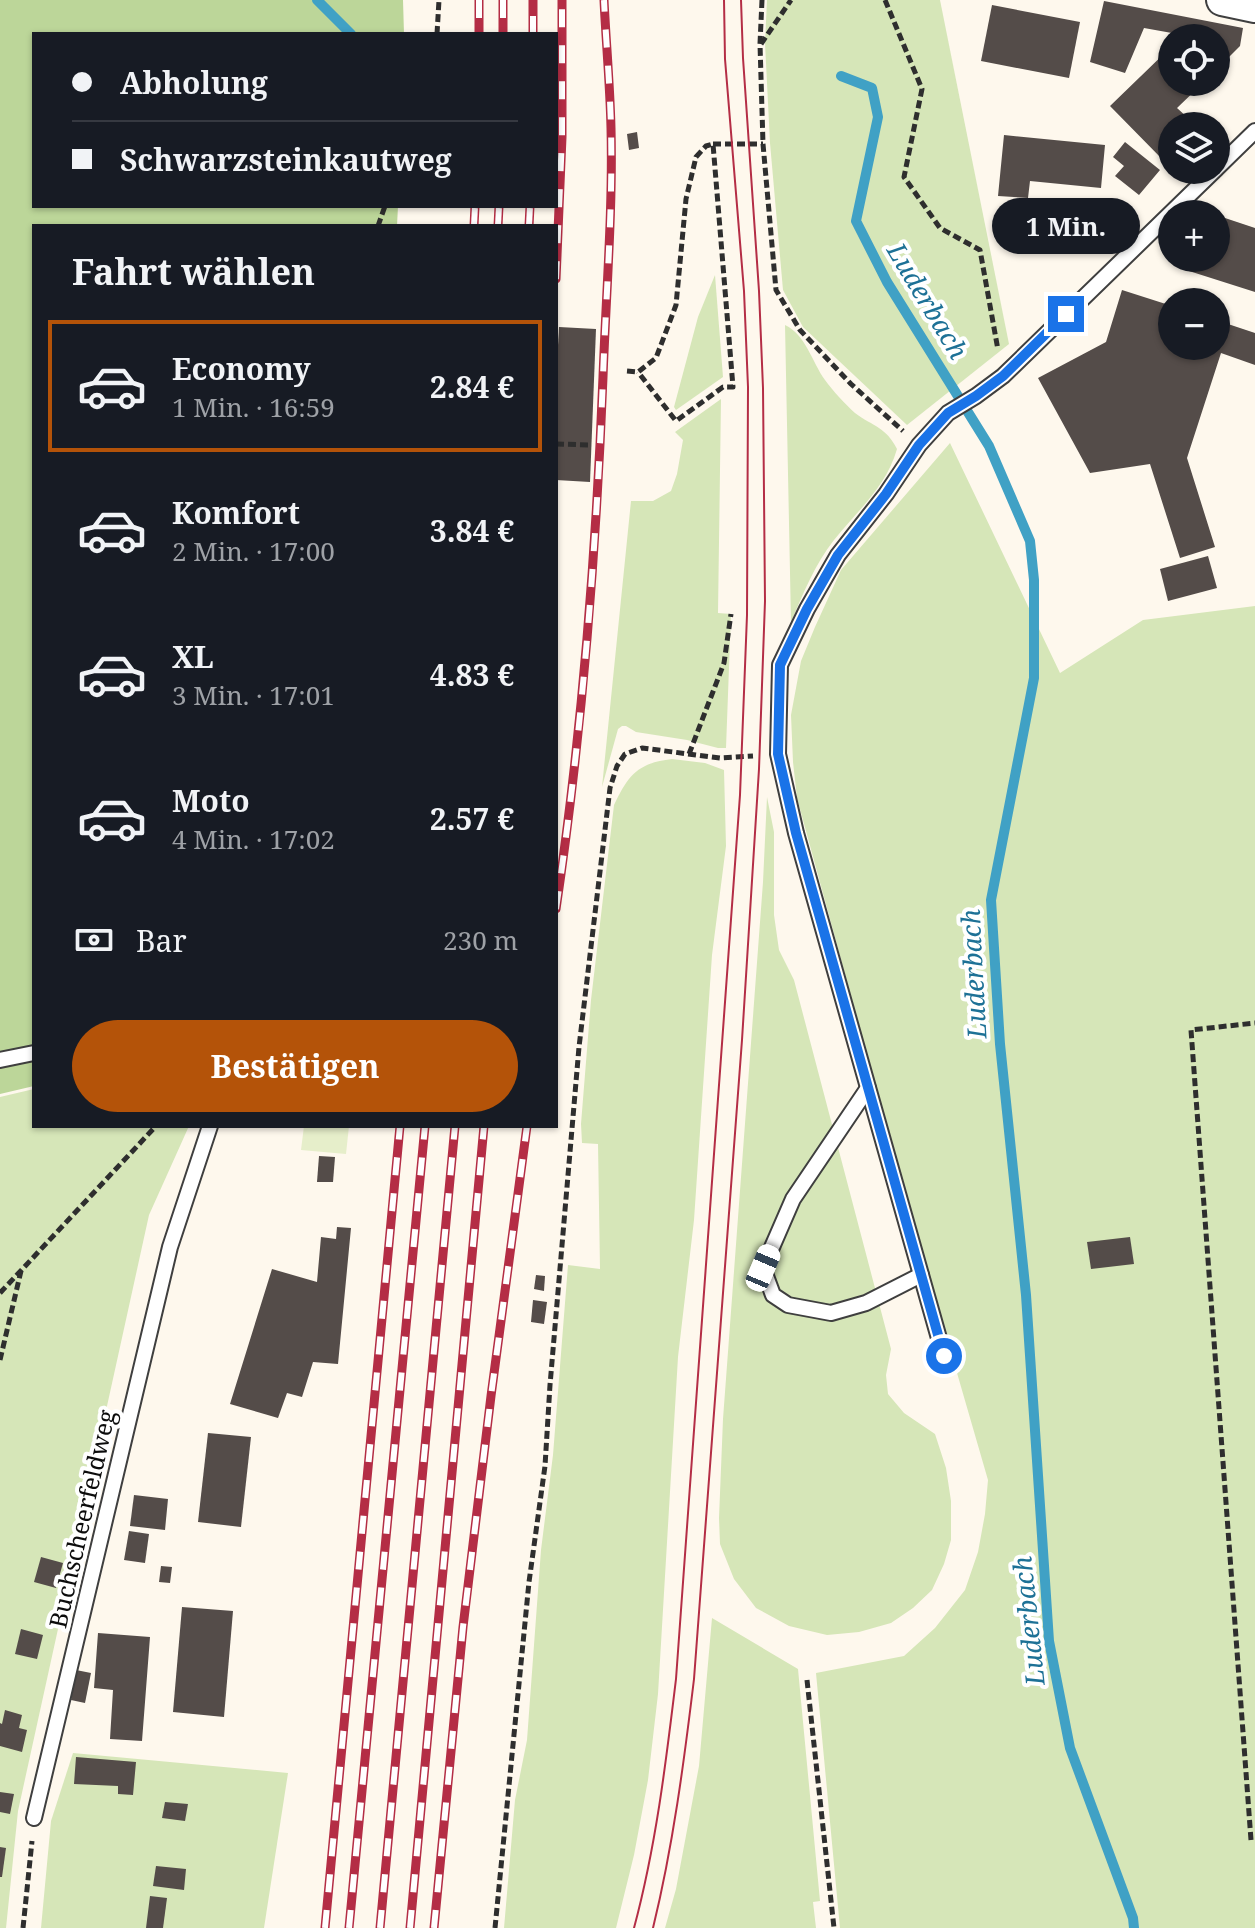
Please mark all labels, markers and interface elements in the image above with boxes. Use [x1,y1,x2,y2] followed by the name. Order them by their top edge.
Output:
[1158,24,1230,360] map controls
[1158,24,1230,96] button: locate
[120,62,268,103] text: Abholung
[1158,112,1230,184] button: layers
[120,139,452,180] text: Schwarzsteinkautweg
[992,198,1140,254] callout: 1 Min.
[1158,200,1230,272] button: +
[1026,208,1106,244] text: 1 Min.
[879,235,977,366] water label: Luderbach
[72,247,315,296] text: Fahrt wählen
[1158,288,1230,360] button: −
[1048,296,1084,332] route end
[172,348,311,389] text: Economy
[76,350,148,422] icon: car
[430,366,514,407] text: 2.84 €
[172,389,335,425] text: 1 Min. · 16:59
[172,492,300,533] text: Komfort
[76,494,148,566] icon: car
[430,510,514,551] text: 3.84 €
[172,533,335,569] text: 2 Min. · 17:00
[172,636,214,677] text: XL
[76,638,148,710] icon: car
[430,654,514,695] text: 4.83 €
[172,677,335,713] text: 3 Min. · 17:01
[172,780,250,821] text: Moto
[76,782,148,854] icon: car
[430,798,514,839] text: 2.57 €
[172,821,335,857] text: 4 Min. · 17:02
[952,908,994,1041] water label: Luderbach
[72,918,116,962] icon: cash
[136,920,187,961] text: Bar
[443,922,518,958] text: 230 m
[72,1020,518,1112] button: Bestätigen
[743,1241,783,1295] car
[926,1338,962,1374] route start
[40,1406,123,1631] street label: Buchscheerfeldweg
[1003,1554,1053,1688] water label: Luderbach

